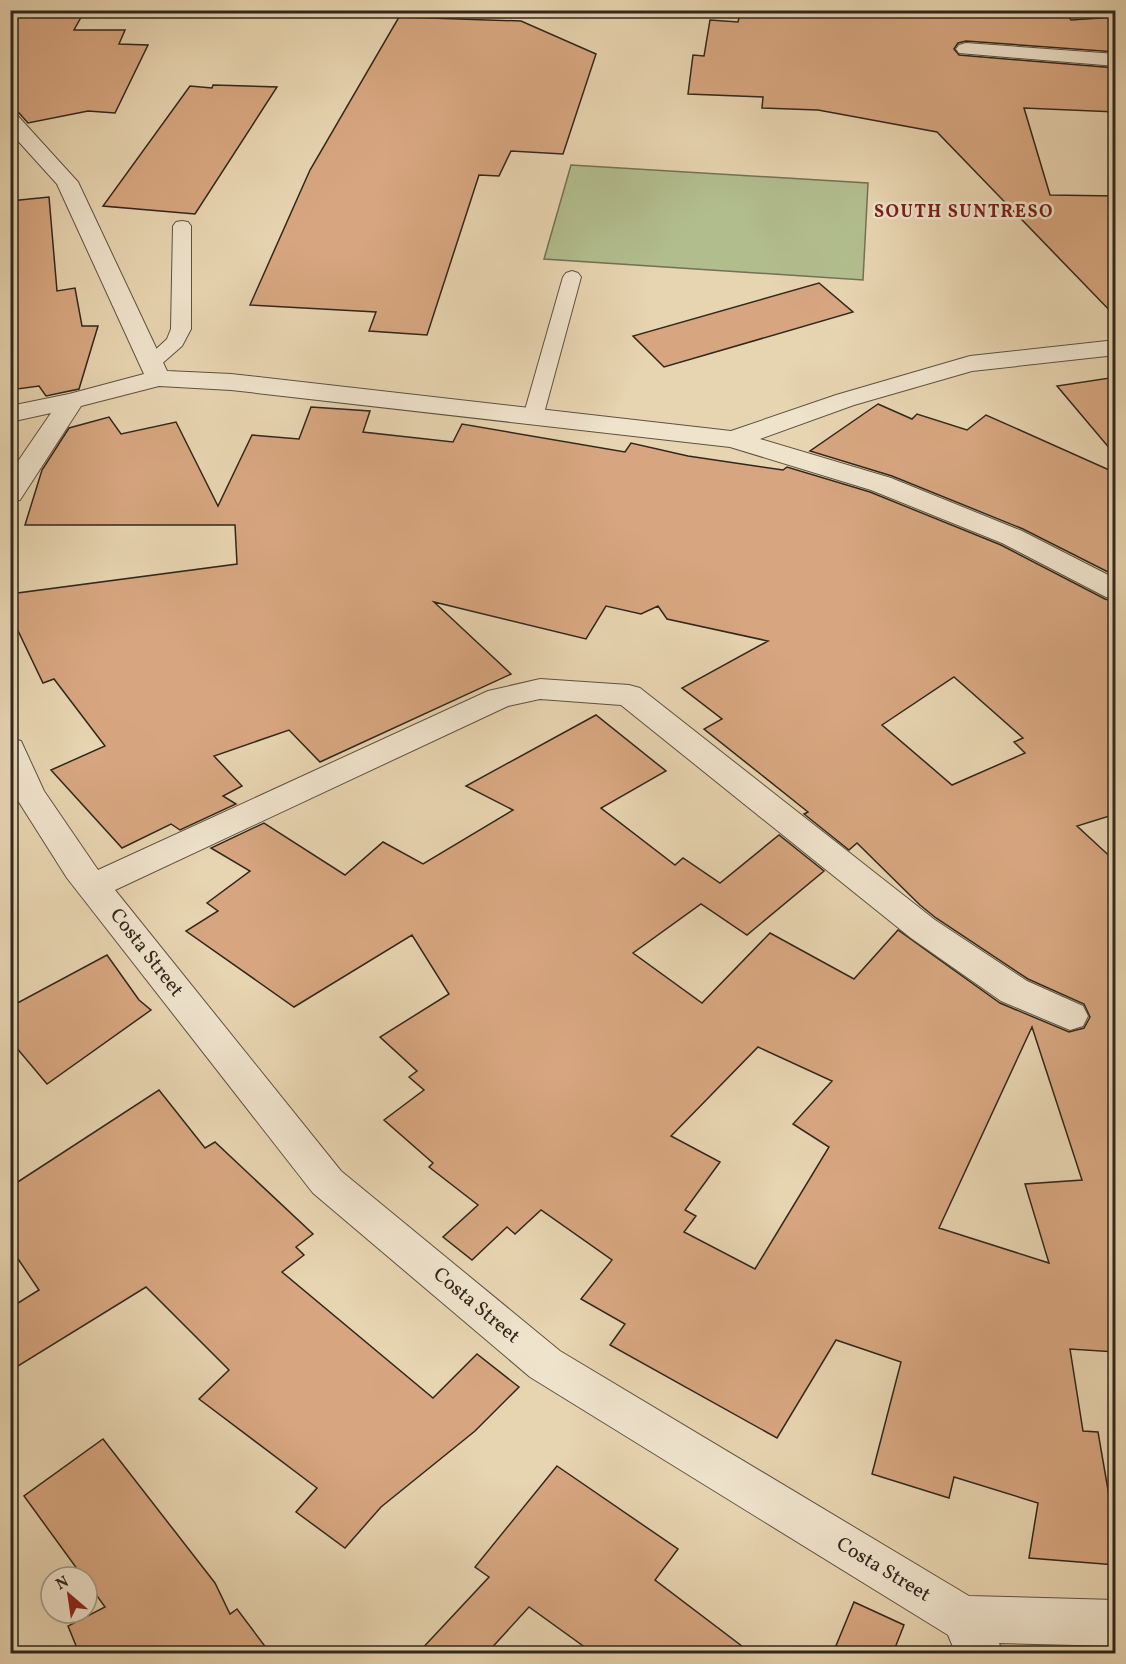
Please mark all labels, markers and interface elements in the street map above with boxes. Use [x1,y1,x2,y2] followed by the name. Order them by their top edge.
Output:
[874,200,1054,225] district label: SOUTH SUNTRESO
[102,903,190,1003] street label: Costa Street
[427,1261,525,1351] street label: Costa Street
[831,1531,935,1609] street label: Costa Street
[39,1565,99,1625] north arrow
[52,1571,73,1596] text: N

